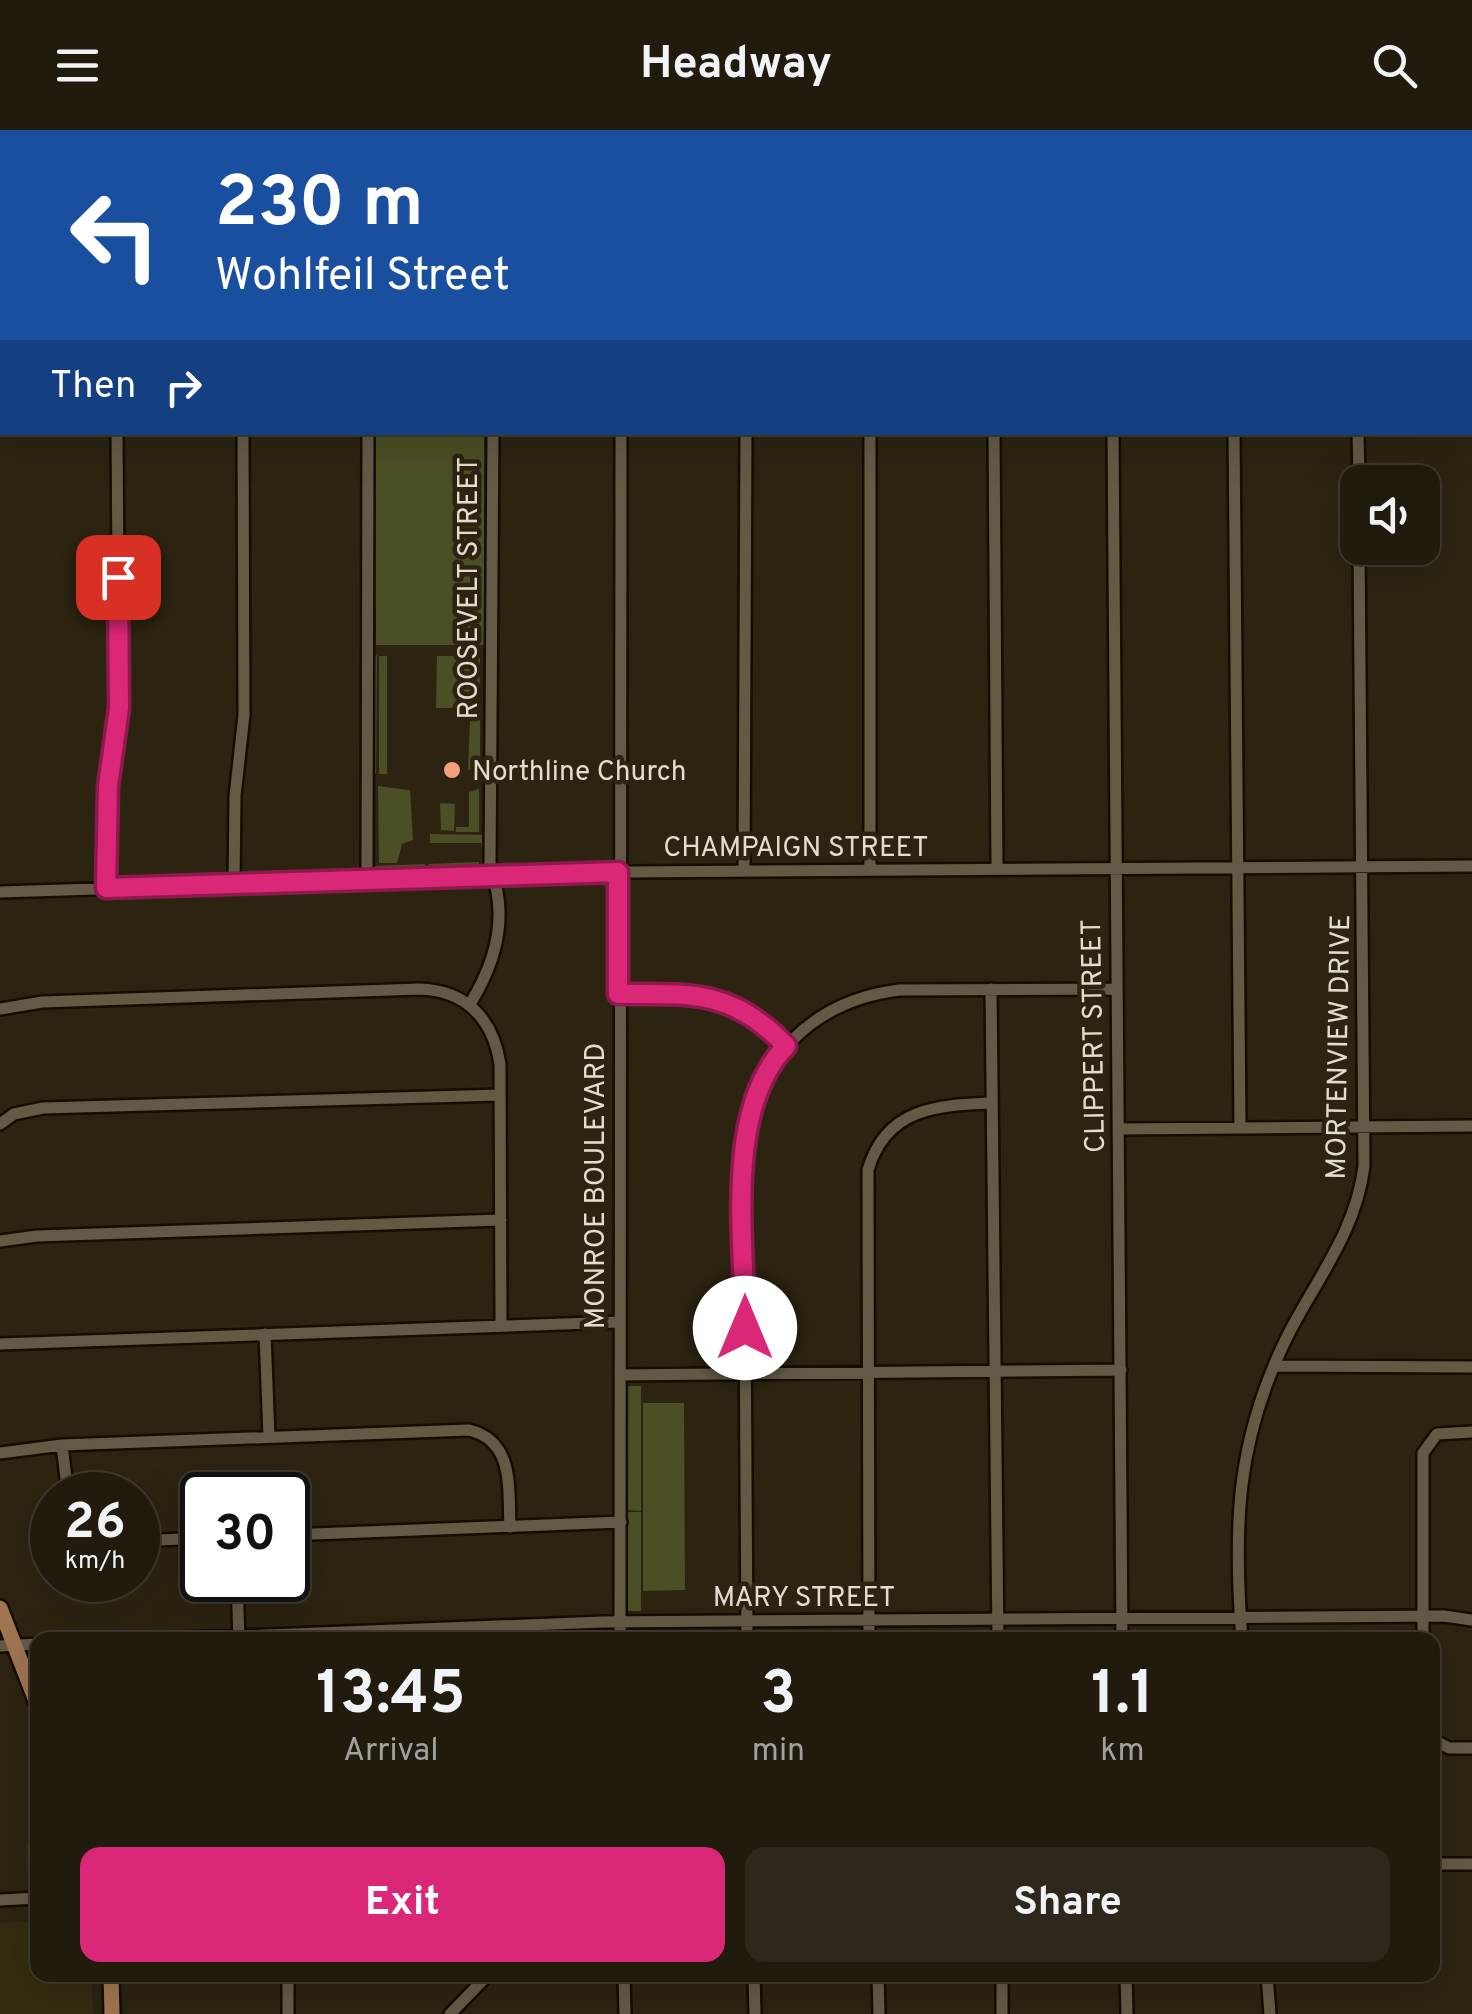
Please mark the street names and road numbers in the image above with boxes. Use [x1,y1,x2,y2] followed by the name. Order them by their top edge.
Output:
[452,457,488,719] street label: ROOSEVELT STREET
[663,831,929,867] street label: CHAMPAIGN STREET
[1320,914,1360,1180] street label: MORTENVIEW DRIVE
[1075,919,1115,1153] street label: CLIPPERT STREET
[579,1043,615,1329] street label: MONROE BOULEVARD
[713,1581,895,1617] street label: MARY STREET

